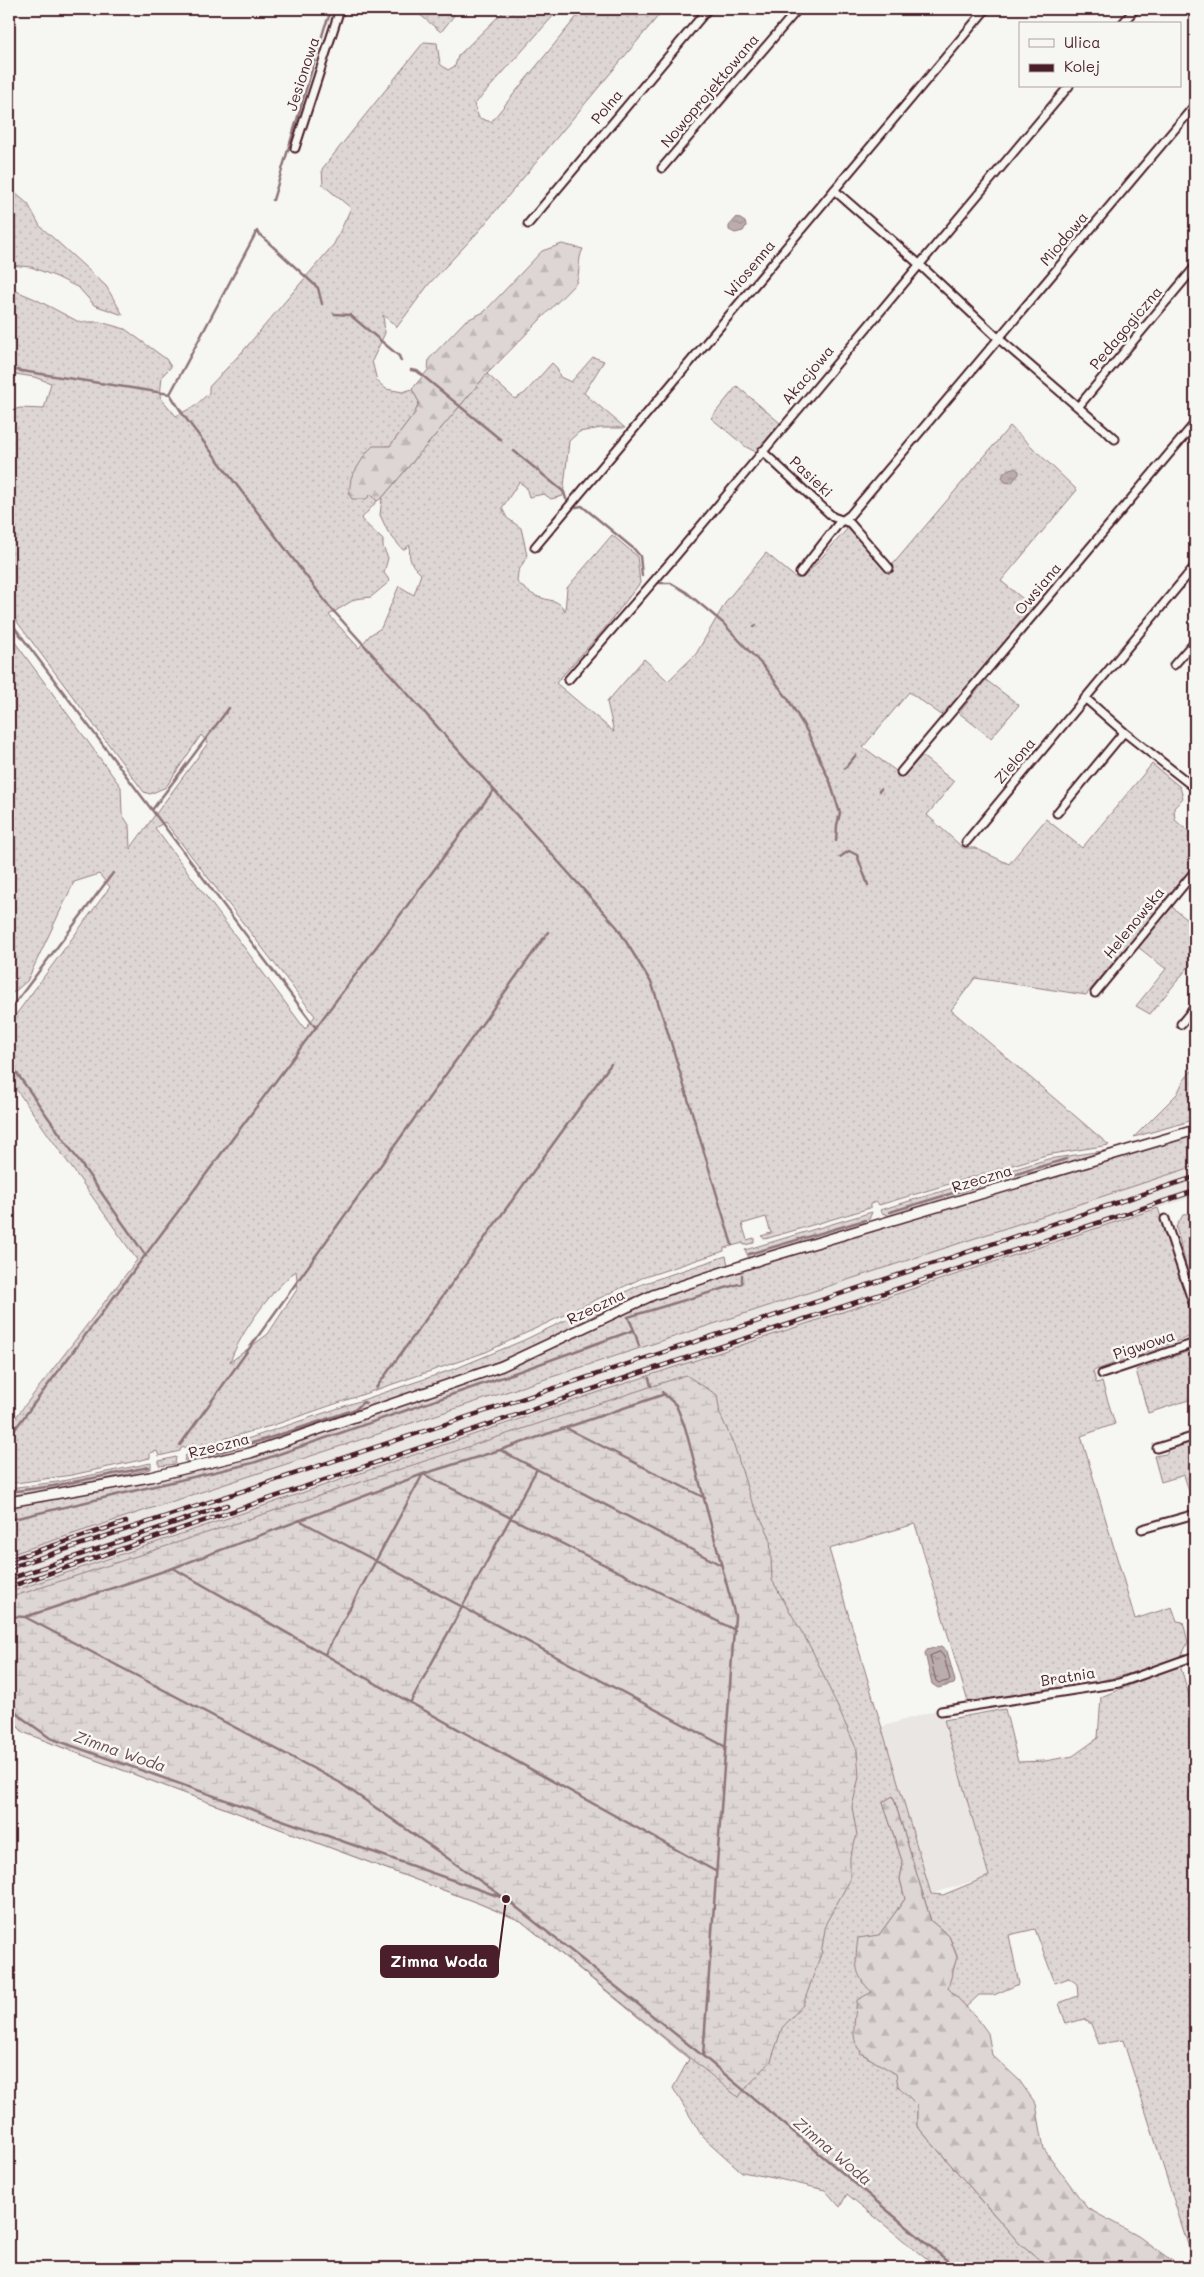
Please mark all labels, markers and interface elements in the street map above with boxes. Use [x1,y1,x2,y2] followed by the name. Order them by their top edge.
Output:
[1019,22,1182,88] legend
[656,29,763,151] street label: Nowoprojektowana
[1064,32,1101,52] text: Ulica
[281,34,323,113] street label: Jesionowa
[1064,56,1100,76] text: Kolej
[586,85,627,128] street label: Polna
[1035,207,1092,270] street label: Miodowa
[719,235,779,301] street label: Wiosenna
[1084,281,1166,373] street label: Pedagogiczna
[777,341,838,408] street label: Akacjowa
[786,451,838,501] street label: Pasieki
[1010,558,1065,619] street label: Owsiana
[989,733,1039,788] street label: Zielona
[1098,882,1168,962] street label: Helenowska
[949,1159,1014,1197] street label: Rzeczna
[563,1284,628,1329] street label: Rzeczna
[1110,1325,1177,1363] street label: Pigwowa
[186,1428,251,1462] street label: Rzeczna
[1039,1662,1097,1690] street label: Bratnia
[71,1725,169,1776] water label: Zimna Woda
[381,1946,498,1977] callout: Zimna Woda
[390,1950,488,1971] text: Zimna Woda
[790,2112,877,2190] water label: Zimna Woda

